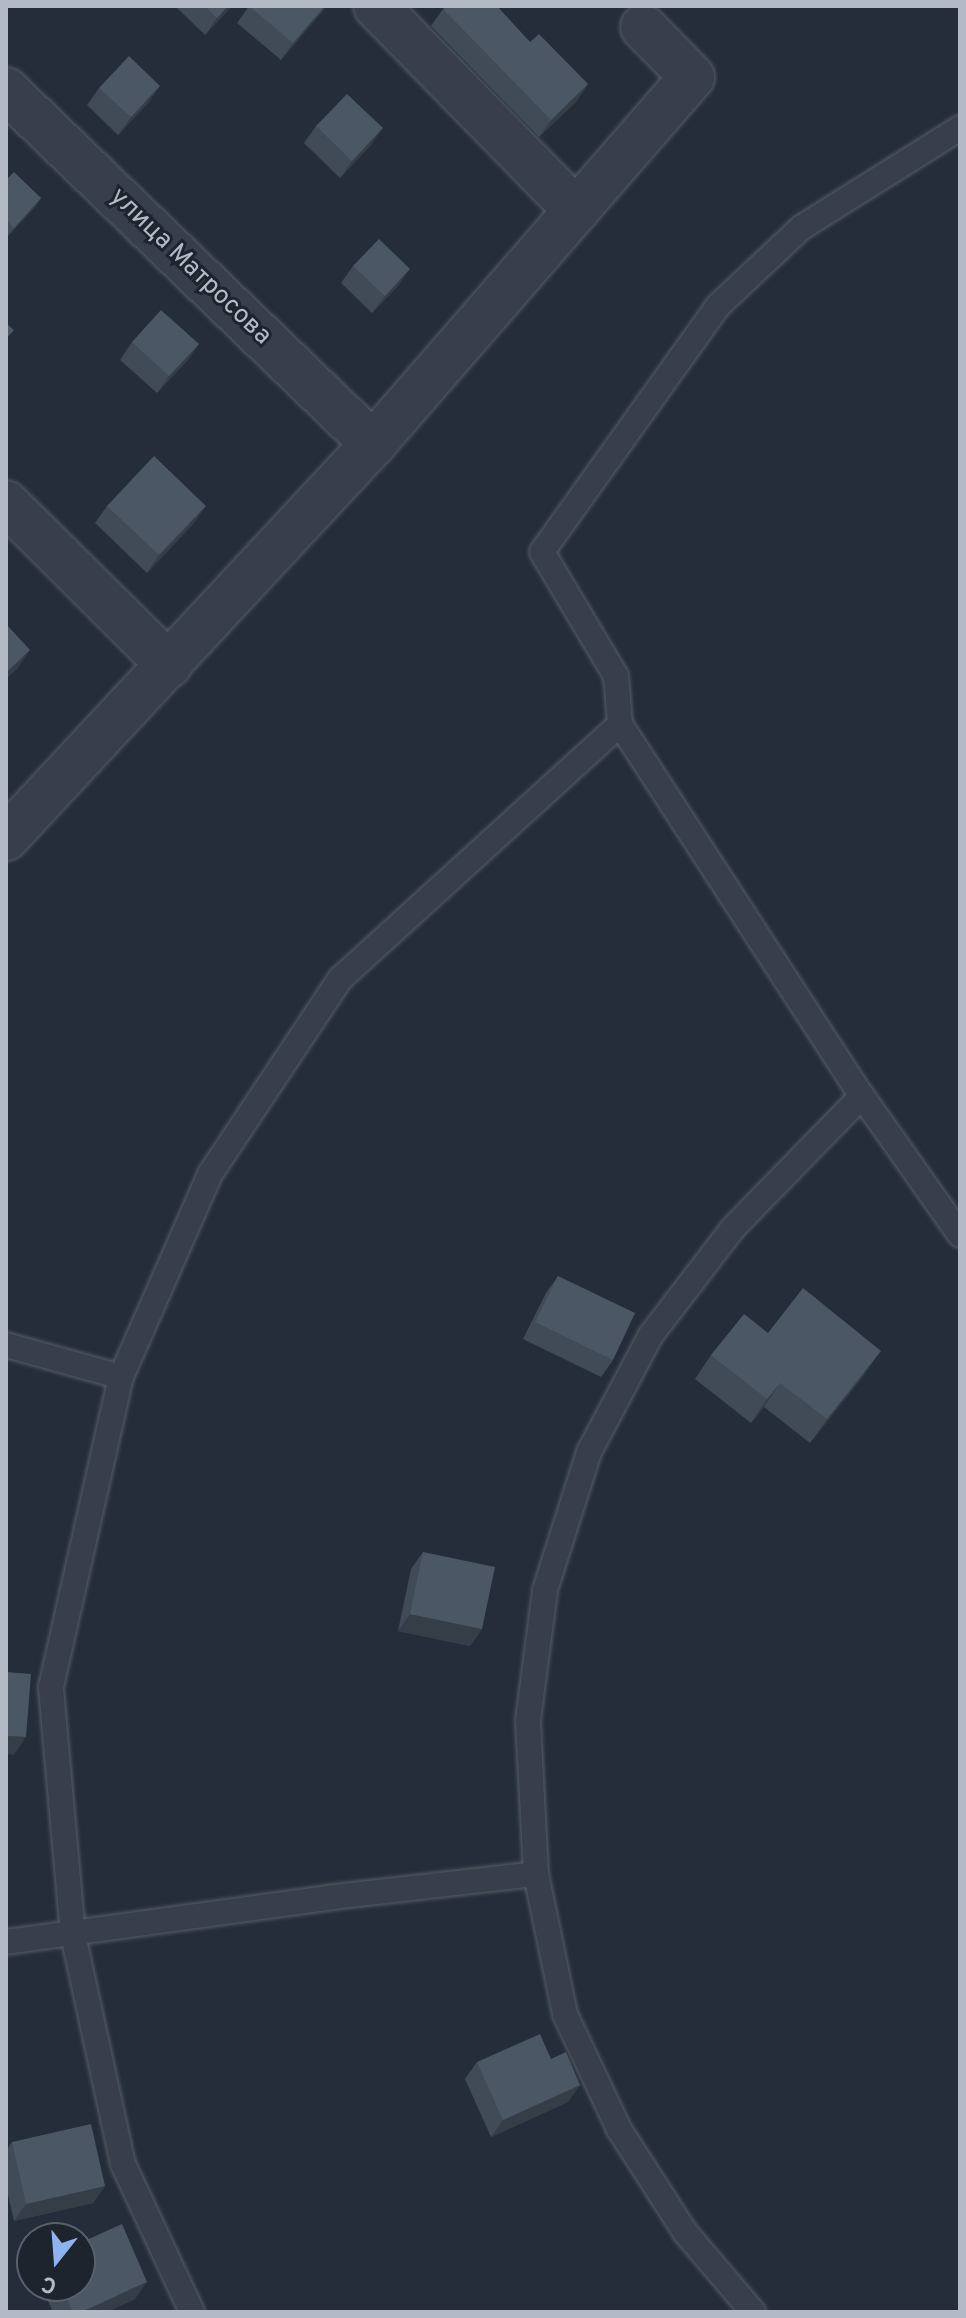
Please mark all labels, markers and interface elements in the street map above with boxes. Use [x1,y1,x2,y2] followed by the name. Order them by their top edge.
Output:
[103,182,277,352] street label: улица Матросова
[16,2222,96,2302] north arrow
[39,2269,60,2298] text: С

